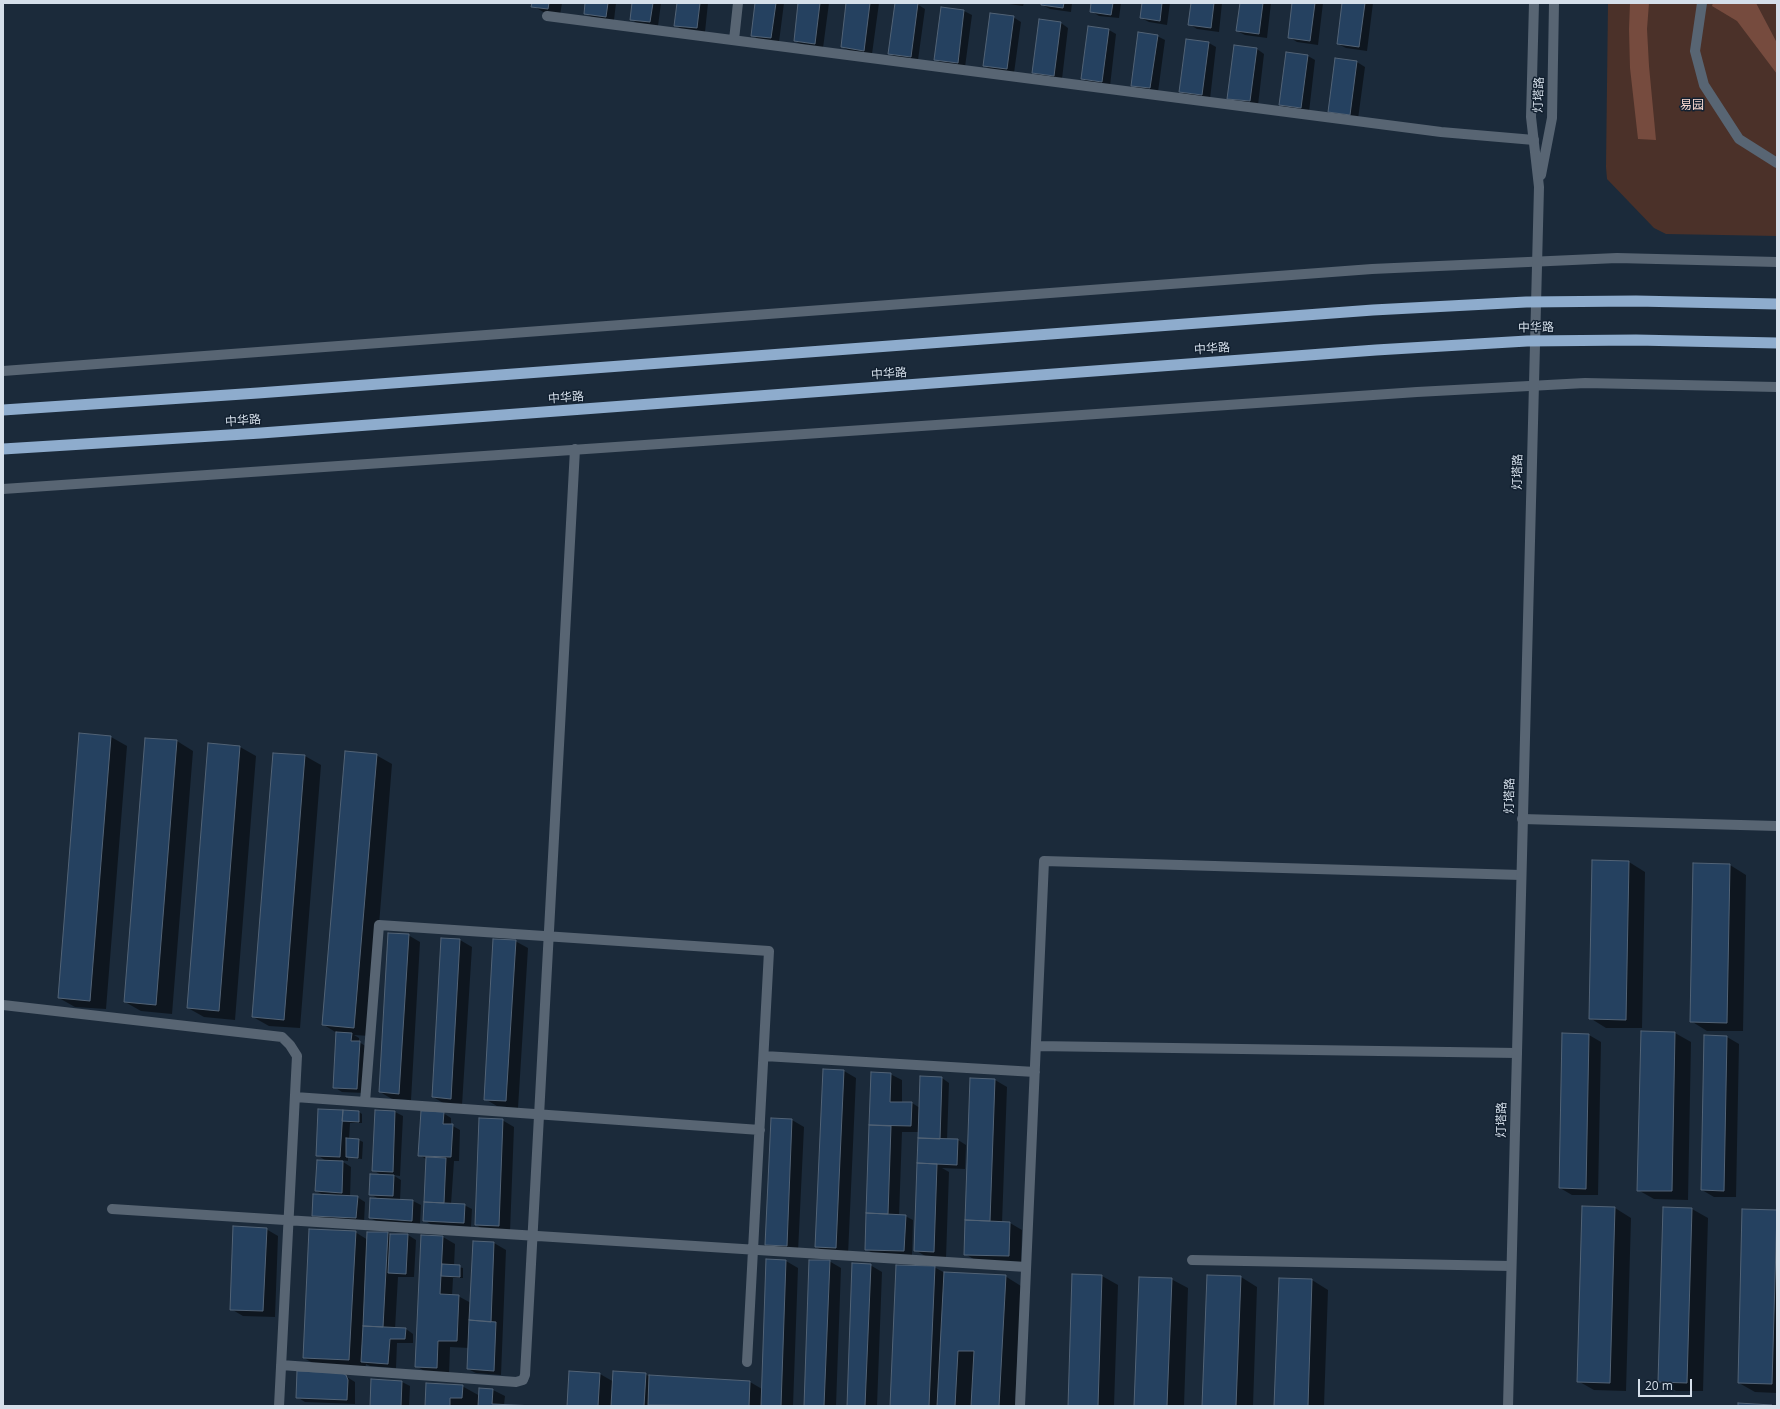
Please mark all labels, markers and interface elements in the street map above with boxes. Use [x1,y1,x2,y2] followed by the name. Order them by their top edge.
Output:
[1531,77,1547,113] street label: 灯塔路
[1680,99,1704,113] park label: 易园
[1518,320,1554,336] street label: 中华路
[1194,341,1230,357] street label: 中华路
[871,366,907,382] street label: 中华路
[548,390,584,406] street label: 中华路
[225,413,261,429] street label: 中华路
[1510,454,1526,490] street label: 灯塔路
[1502,778,1518,814] street label: 灯塔路
[1494,1102,1510,1138] street label: 灯塔路
[1640,1371,1694,1397] scale bar
[1645,1377,1673,1394] text: 20 m

